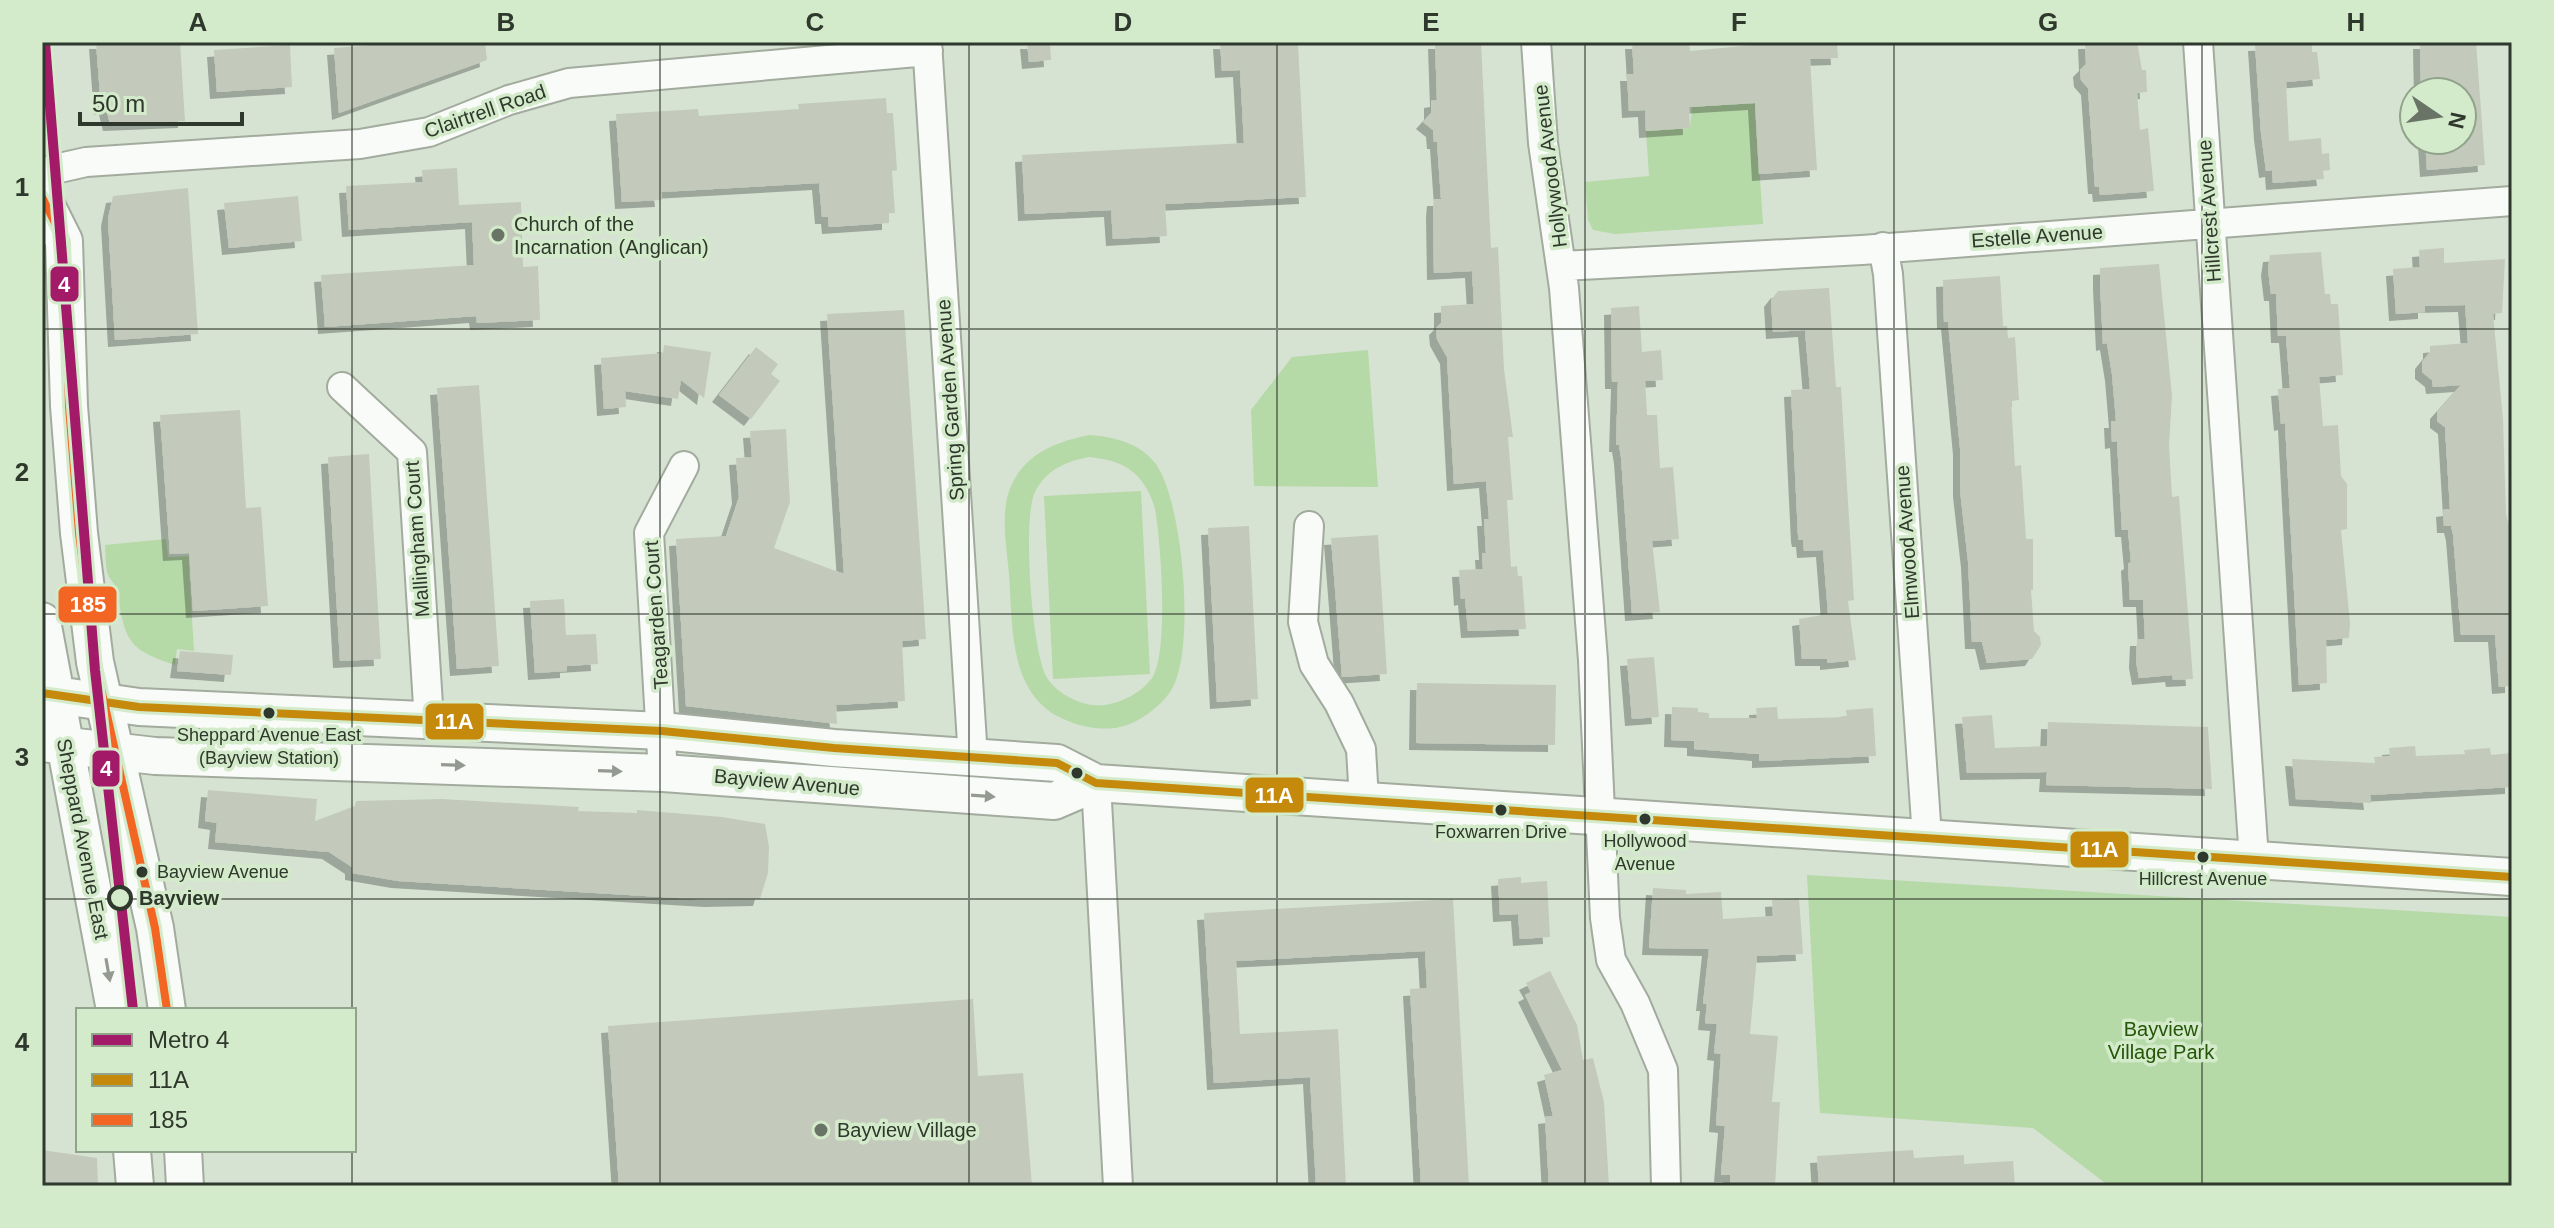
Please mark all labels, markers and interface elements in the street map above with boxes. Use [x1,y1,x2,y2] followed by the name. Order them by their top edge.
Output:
[189,7,208,37] text: A
[497,7,515,37] text: B
[806,7,825,37] text: C
[1114,7,1132,37] text: D
[1422,7,1440,37] text: E
[1731,7,1747,37] text: F
[2038,7,2058,37] text: G
[2347,7,2365,37] text: H
[80,76,242,126] scale bar
[2398,76,2478,156] north arrow
[422,80,548,142] street label: Clairtrell Road
[1529,83,1571,249] street label: Hollywood Avenue
[92,90,145,117] text: 50 m
[2443,110,2471,131] text: N
[2193,139,2225,283] street label: Hillcrest Avenue
[15,172,29,202] text: 1
[514,213,709,258] place label: Church of the Incarnation (Anglican)
[1970,220,2104,252] street label: Estelle Avenue
[489,226,507,244] marker: Church of the Incarnation (Anglican)
[49,265,80,303] line badge: 4
[58,272,71,297] text: 4
[932,298,968,502] street label: Spring Garden Avenue
[15,457,29,487] text: 2
[401,460,433,618] street label: Mallingham Court
[1891,464,1923,620] street label: Elmwood Avenue
[640,539,672,690] street label: Teagarden Court
[57,585,118,624] line badge: 185
[70,592,106,617] text: 185
[424,702,485,741] line badge: 11A
[261,705,277,721] marker: Sheppard Avenue East (Bayview Station)
[434,709,474,734] text: 11A
[177,725,361,768] place label: Sheppard Avenue East (Bayview Station)
[53,737,113,942] street label: Sheppard Avenue East
[15,742,29,772] text: 3
[91,749,121,788] line badge: 4
[100,756,113,781] text: 4
[441,758,466,771] one-way arrow
[598,764,623,777] one-way arrow
[713,765,861,799] street label: Bayview Avenue
[1069,765,1085,781] unlabelled marker
[1244,776,1305,814] line badge: 11A
[1254,783,1294,808] text: 11A
[971,790,996,803] one-way arrow
[1493,802,1509,818] marker: Foxwarren Drive
[1637,811,1653,827] marker: Hollywood Avenue
[1435,822,1567,842] place label: Foxwarren Drive
[2069,830,2130,869] line badge: 11A
[1603,831,1687,874] place label: Hollywood Avenue
[2079,837,2119,862] text: 11A
[2195,849,2211,865] marker: Hillcrest Avenue
[157,862,289,882] place label: Bayview Avenue
[134,864,150,880] marker: Bayview Avenue
[2139,869,2267,889] place label: Hillcrest Avenue
[108,886,132,910] marker: Bayview
[139,887,219,909] place label: Bayview
[102,958,115,983] one-way arrow
[76,1008,356,1152] legend
[2108,1018,2215,1063] park label: Bayview Village Park
[148,1026,229,1053] text: Metro 4
[15,1027,30,1057] text: 4
[148,1066,189,1093] text: 11A
[148,1106,188,1133] text: 185
[837,1119,977,1141] place label: Bayview Village
[812,1121,830,1139] marker: Bayview Village

